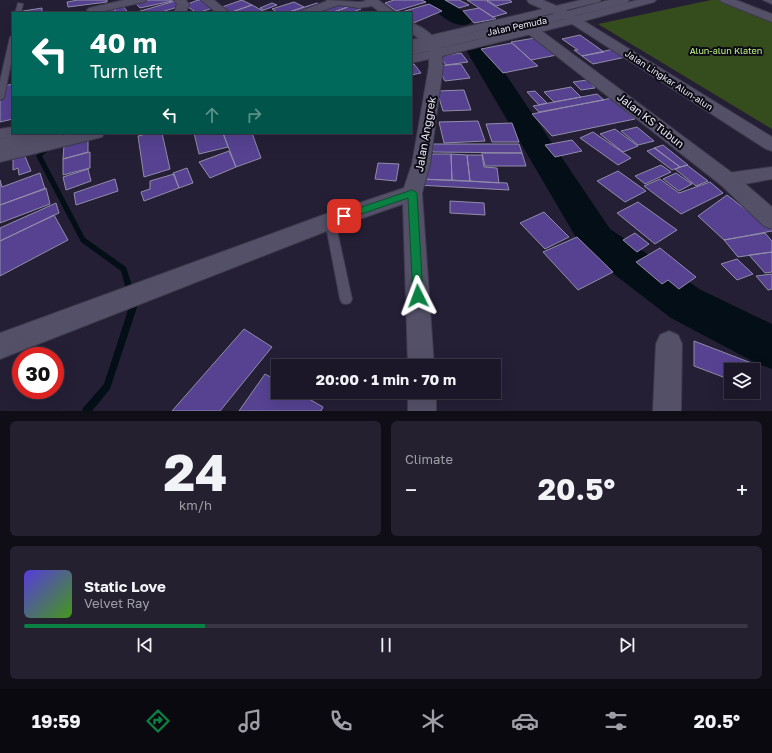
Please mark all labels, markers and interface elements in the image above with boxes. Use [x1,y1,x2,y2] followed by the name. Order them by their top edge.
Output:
[486,14,548,38] street label: Jalan Pemuda
[90,26,157,59] text: 40 m
[24,28,76,80] icon: left
[690,45,762,56] park label: Alun-alun Klaten
[623,48,715,112] street label: Jalan Lingkar Alun-alun
[90,60,163,82] text: Turn left
[615,90,687,150] street label: Jalan KS Tubun
[412,95,438,173] street label: Jalan Anggrek
[159,104,181,126] icon: left
[201,104,223,126] icon: ahead
[243,104,265,126] icon: right
[327,199,361,233] pin
[333,205,355,227] icon: arrive
[397,275,439,317] position arrow
[12,347,64,399] speed limit sign: 30
[724,363,760,399] map controls
[724,363,760,399] button: layers
[316,370,456,388] text: 20:00 · 1 min · 70 m
[163,440,228,502] text: 24
[405,451,453,467] text: Climate
[538,471,615,507] text: 20.5°
[405,476,417,503] text: −
[736,476,748,503] text: +
[179,497,212,513] text: km/h
[84,577,166,595] text: Static Love
[84,595,149,611] text: Velvet Ray
[134,634,156,656] icon: previous
[375,634,397,656] icon: pause
[616,634,638,656] icon: next
[144,707,172,735] icon: directions
[236,707,264,735] icon: music
[327,707,355,735] icon: phone
[419,707,447,735] icon: climate
[511,707,539,735] icon: car
[602,707,630,735] icon: filters
[32,710,81,732] text: 19:59
[694,710,740,732] text: 20.5°

